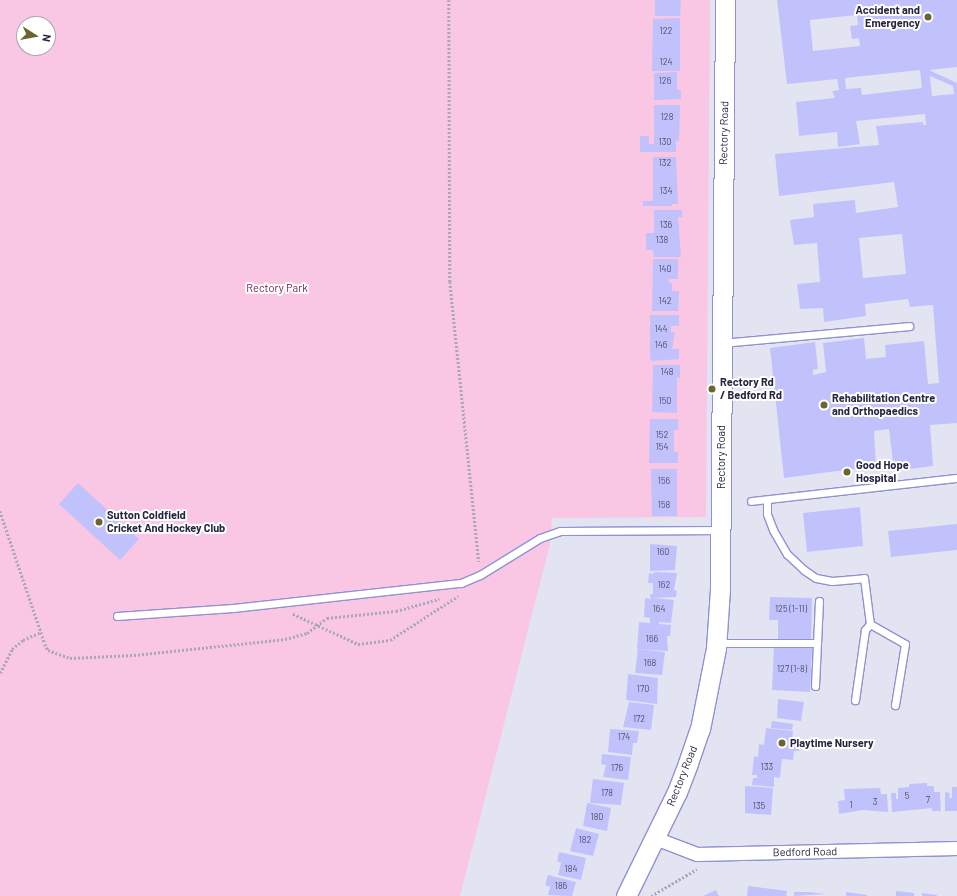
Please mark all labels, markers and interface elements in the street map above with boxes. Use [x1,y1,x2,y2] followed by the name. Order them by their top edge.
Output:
[856,4,920,30] place label: Accident and Emergency
[923,12,933,22] marker: Accident and Emergency
[16,16,56,56] north arrow
[660,26,672,36] house number: 122
[40,33,54,43] text: N
[660,57,672,67] house number: 124
[659,76,671,86] house number: 126
[717,101,731,165] street label: Rectory Road
[661,112,673,122] house number: 128
[659,137,671,147] house number: 130
[659,158,671,168] house number: 132
[660,186,672,196] house number: 134
[660,220,672,230] house number: 136
[656,235,668,245] house number: 138
[658,264,672,274] house number: 140
[246,281,308,295] park label: Rectory Park
[659,296,671,306] house number: 142
[654,324,668,334] house number: 144
[655,340,667,350] house number: 146
[661,367,673,377] house number: 148
[720,376,782,402] place label: Rectory Rd / Bedford Rd
[707,384,717,394] marker: Rectory Rd / Bedford Rd
[832,392,935,418] place label: Rehabilitation Centre and Orthopaedics
[659,396,671,406] house number: 150
[819,400,829,410] marker: Rehabilitation Centre and Orthopaedics
[714,425,728,489] street label: Rectory Road
[656,430,668,440] house number: 152
[656,442,668,452] house number: 154
[856,459,909,485] place label: Good Hope Hospital
[841,466,853,478] marker: Good Hope Hospital
[658,476,670,486] house number: 156
[658,500,670,510] house number: 158
[107,509,225,535] place label: Sutton Coldfield Cricket And Hockey Club
[94,517,104,527] marker: Sutton Coldfield Cricket And Hockey Club
[657,547,669,557] house number: 160
[658,580,670,590] house number: 162
[653,604,665,614] house number: 164
[775,604,807,614] house number: 125 (1-11)
[646,634,658,644] house number: 166
[644,658,656,668] house number: 168
[777,664,807,674] house number: 127 (1-8)
[637,684,649,694] house number: 170
[633,714,645,724] house number: 172
[618,732,630,742] house number: 174
[790,736,874,750] place label: Playtime Nursery
[777,738,787,748] marker: Playtime Nursery
[664,744,700,808] street label: Rectory Road
[761,762,773,772] house number: 133
[611,763,623,773] house number: 176
[601,788,613,798] house number: 178
[905,791,909,801] house number: 5
[926,795,930,805] house number: 7
[873,797,877,807] house number: 3
[849,800,853,810] house number: 1
[753,801,765,811] house number: 135
[591,812,603,822] house number: 180
[579,835,591,845] house number: 182
[773,845,837,859] street label: Bedford Road
[565,864,577,874] house number: 184
[555,881,567,891] house number: 186

